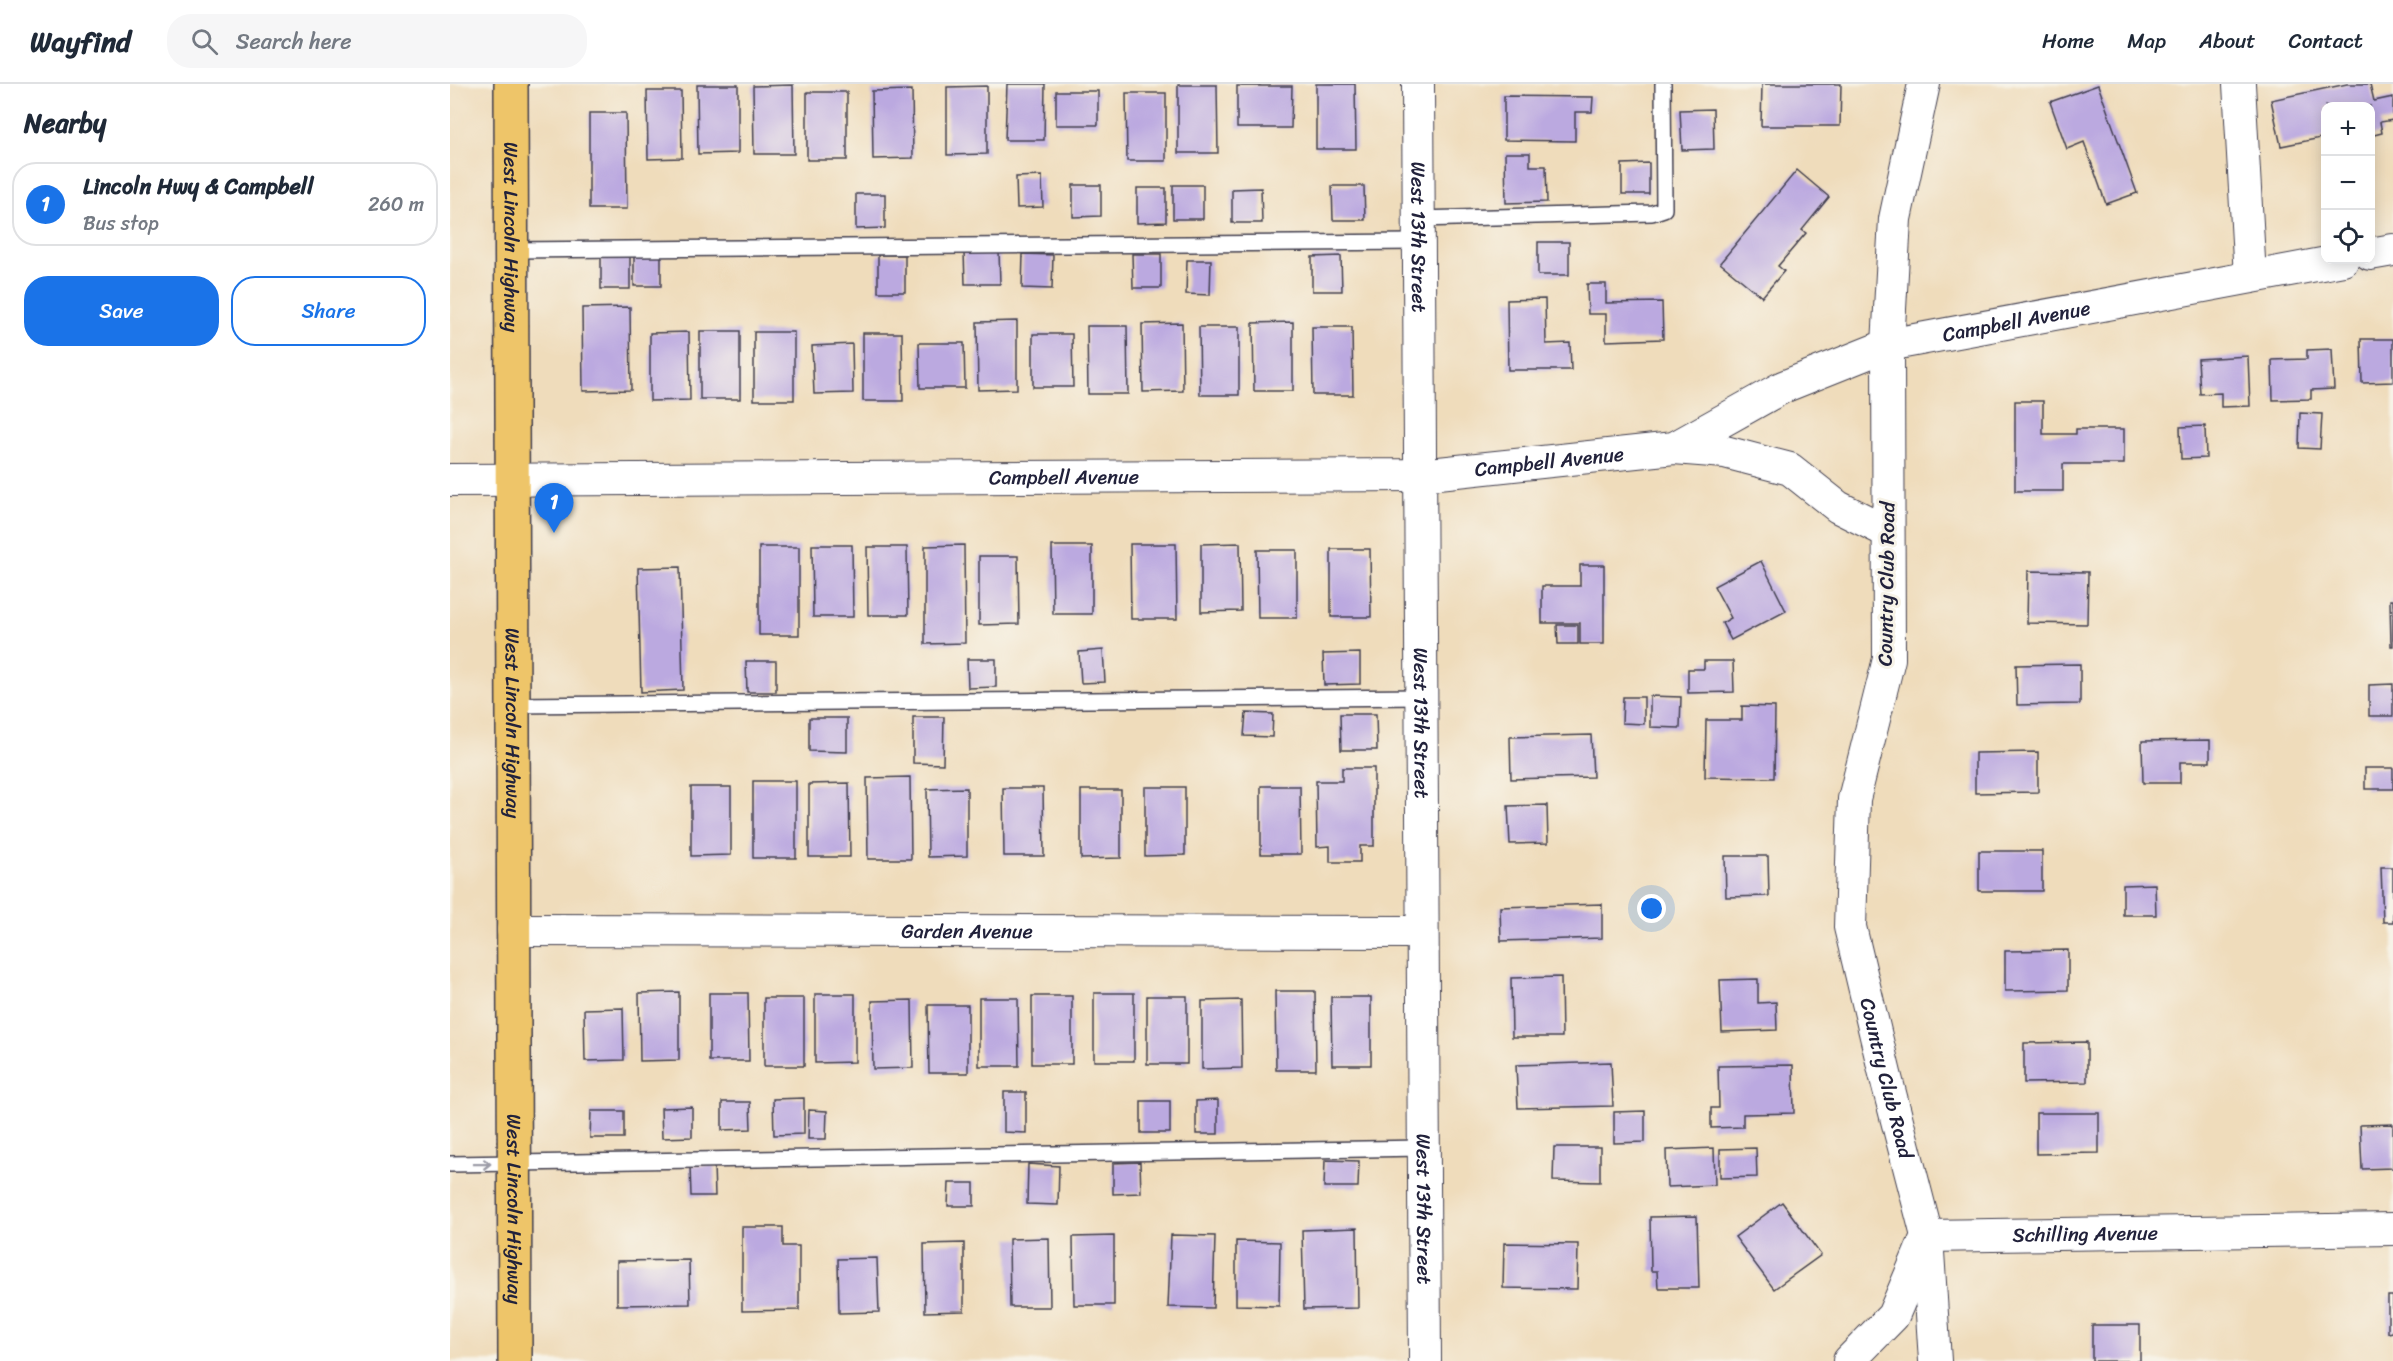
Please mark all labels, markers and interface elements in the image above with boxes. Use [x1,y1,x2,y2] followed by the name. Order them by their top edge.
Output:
[167,14,587,68] search box
[30,17,131,66] text: Wayfind
[236,22,352,61] text: Search here
[2042,22,2094,60] text: Home
[2127,22,2166,60] text: Map
[2199,22,2256,60] text: About
[2289,22,2363,60] text: Contact
[188,25,221,58] icon: search
[24,100,106,146] text: Nearby
[2321,102,2375,264] map controls
[2321,102,2375,156] button: +
[493,142,529,333] street label: West Lincoln Highway
[2321,156,2375,210] button: −
[1400,161,1436,313] street label: West 13th Street
[83,167,313,206] text: Lincoln Hwy & Campbell
[41,187,50,222] text: 1
[368,187,424,222] text: 260 m
[83,206,159,241] text: Bus stop
[2321,210,2375,264] button: locate
[24,276,219,346] button: Save
[231,276,426,346] button: Share
[1940,291,2093,352] street label: Campbell Avenue
[1473,436,1626,487] street label: Campbell Avenue
[989,459,1139,495] street label: Campbell Avenue
[534,484,574,533] pin: 1
[1868,500,1905,666] street label: Country Club Road
[495,628,530,819] street label: West Lincoln Highway
[1403,647,1439,799] street label: West 13th Street
[1637,894,1666,923] your location
[901,914,1033,949] street label: Garden Avenue
[1849,994,1924,1164] street label: Country Club Road
[496,1114,532,1305] street label: West Lincoln Highway
[1406,1133,1442,1285] street label: West 13th Street
[472,1158,492,1170] one-way arrow
[2012,1216,2158,1253] street label: Schilling Avenue

